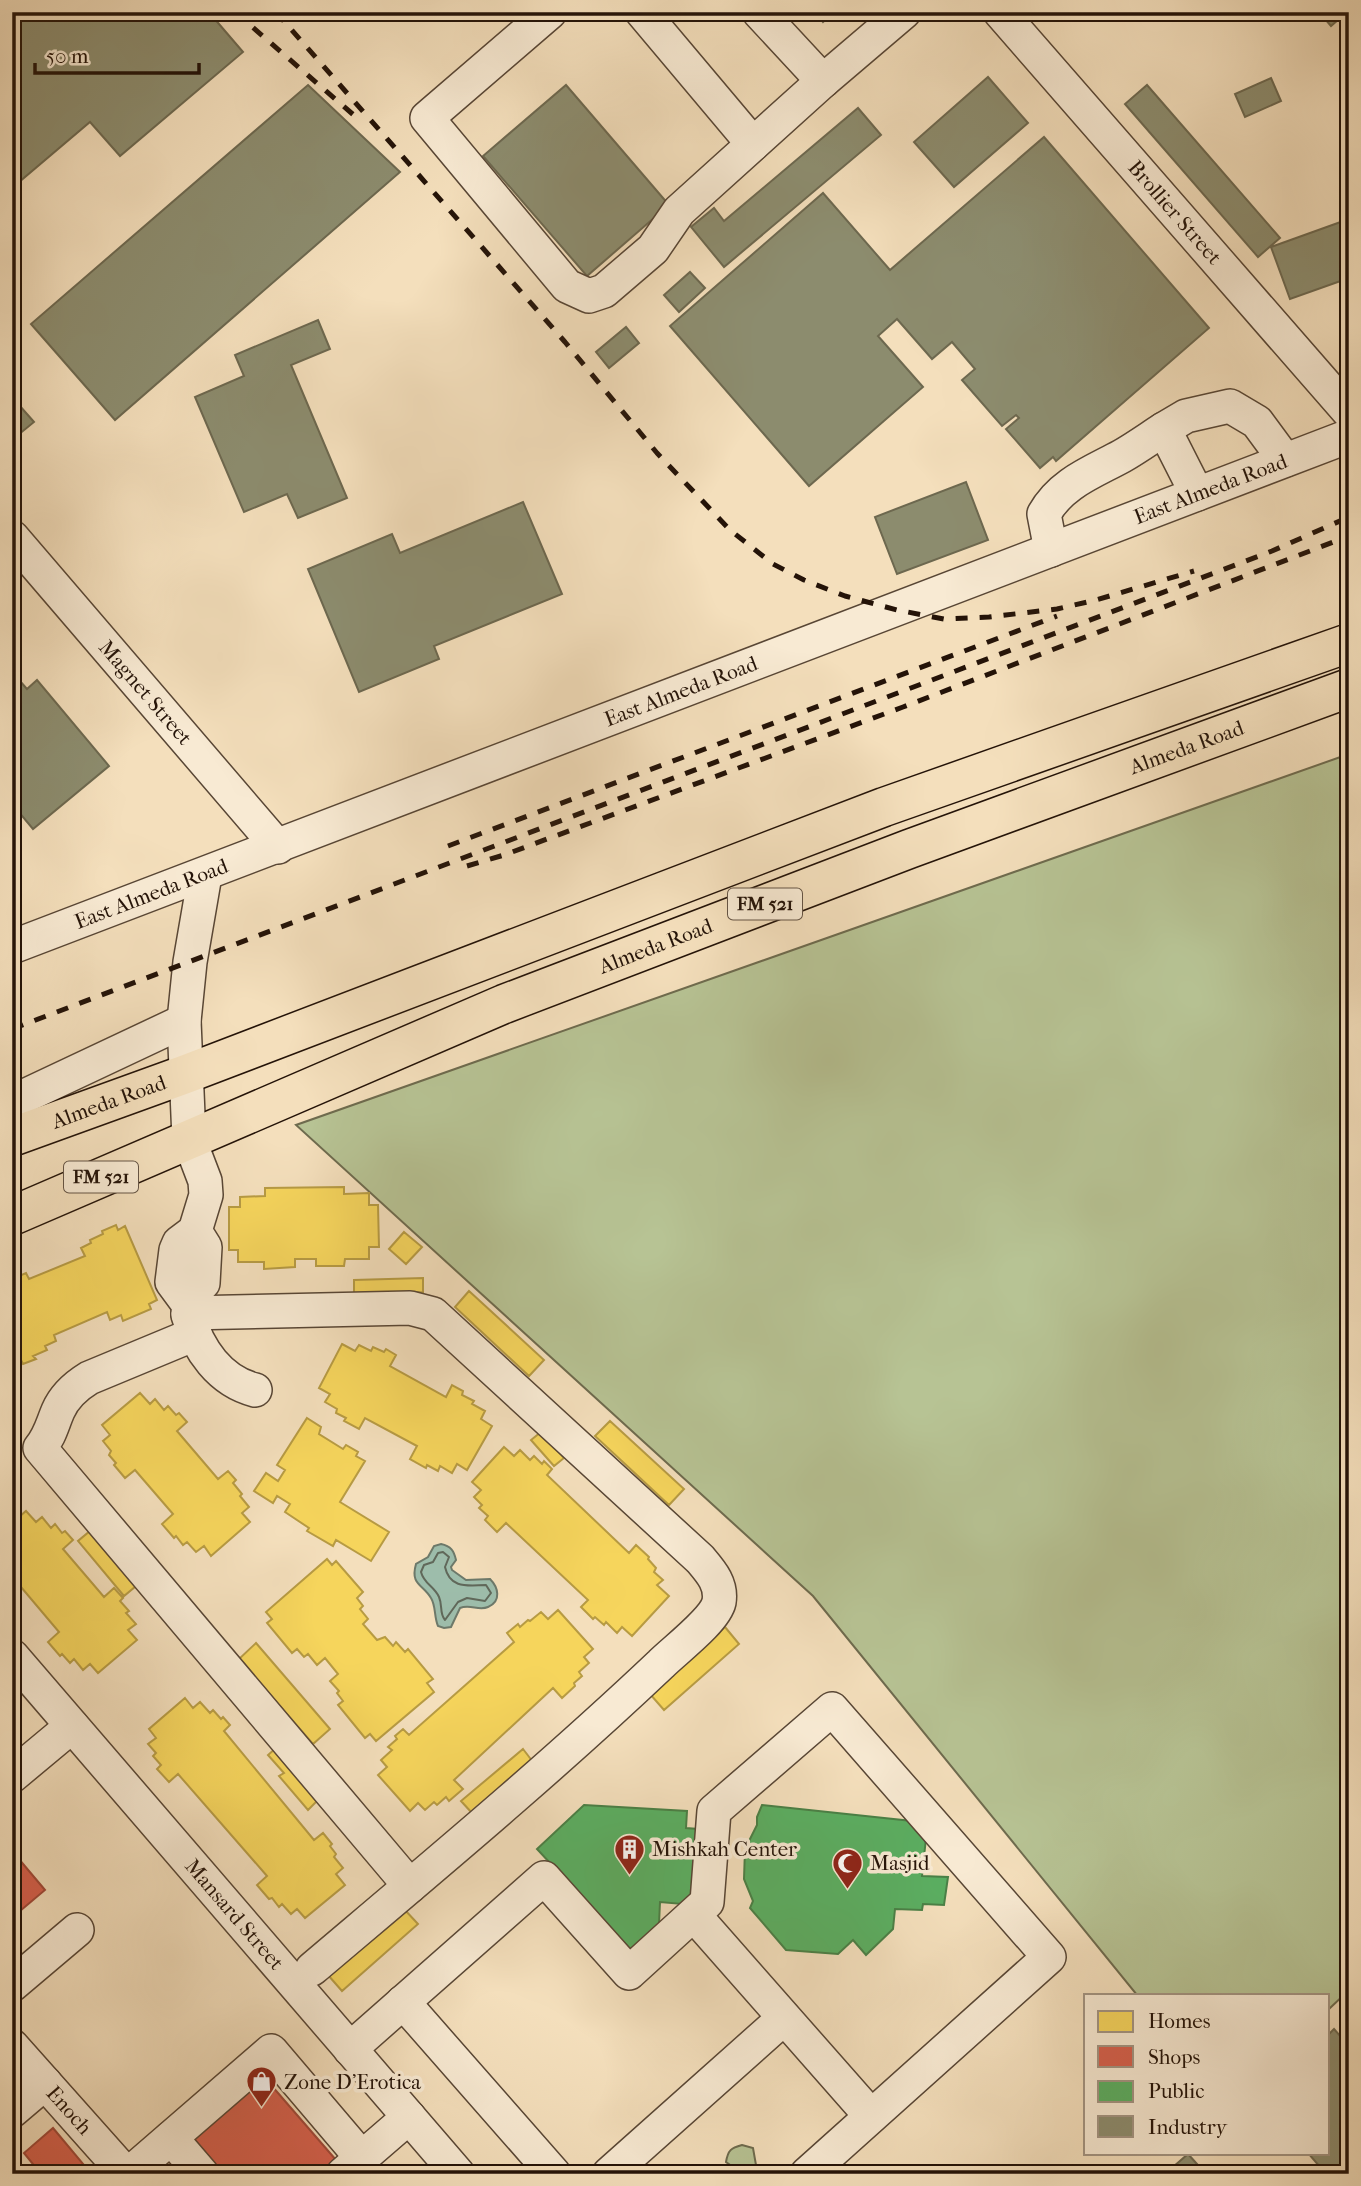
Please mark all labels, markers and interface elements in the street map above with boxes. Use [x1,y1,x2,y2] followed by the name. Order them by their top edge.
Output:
[35,32,200,76] scale bar
[46,44,89,68] text: 50 m
[1123,156,1227,270] street label: Brollier Street
[1131,449,1291,529] street label: East Almeda Road
[94,635,197,750] street label: Magnet Street
[601,651,761,732] street label: East Almeda Road
[1125,715,1247,780] street label: Almeda Road
[71,853,232,934] street label: East Almeda Road
[728,888,802,920] road number: FM 521
[594,913,716,979] street label: Almeda Road
[48,1070,170,1134] street label: Almeda Road
[64,1162,138,1192] road number: FM 521
[612,1832,646,1876] building icon: Mishkah Center
[652,1837,797,1861] place label: Mishkah Center
[830,1846,864,1890] mosque icon: Masjid
[870,1851,930,1875] place label: Masjid
[180,1854,289,1975] street label: Mansard Street
[1084,1994,1330,2154] legend
[1148,2009,1211,2033] text: Homes
[1148,2045,1201,2069] text: Shops
[244,2065,278,2109] shop icon: Zone D’Erotica
[284,2070,421,2094] place label: Zone D’Erotica
[1148,2079,1204,2103] text: Public
[41,2081,97,2139] street label: Enoch
[1148,2115,1228,2139] text: Industry

